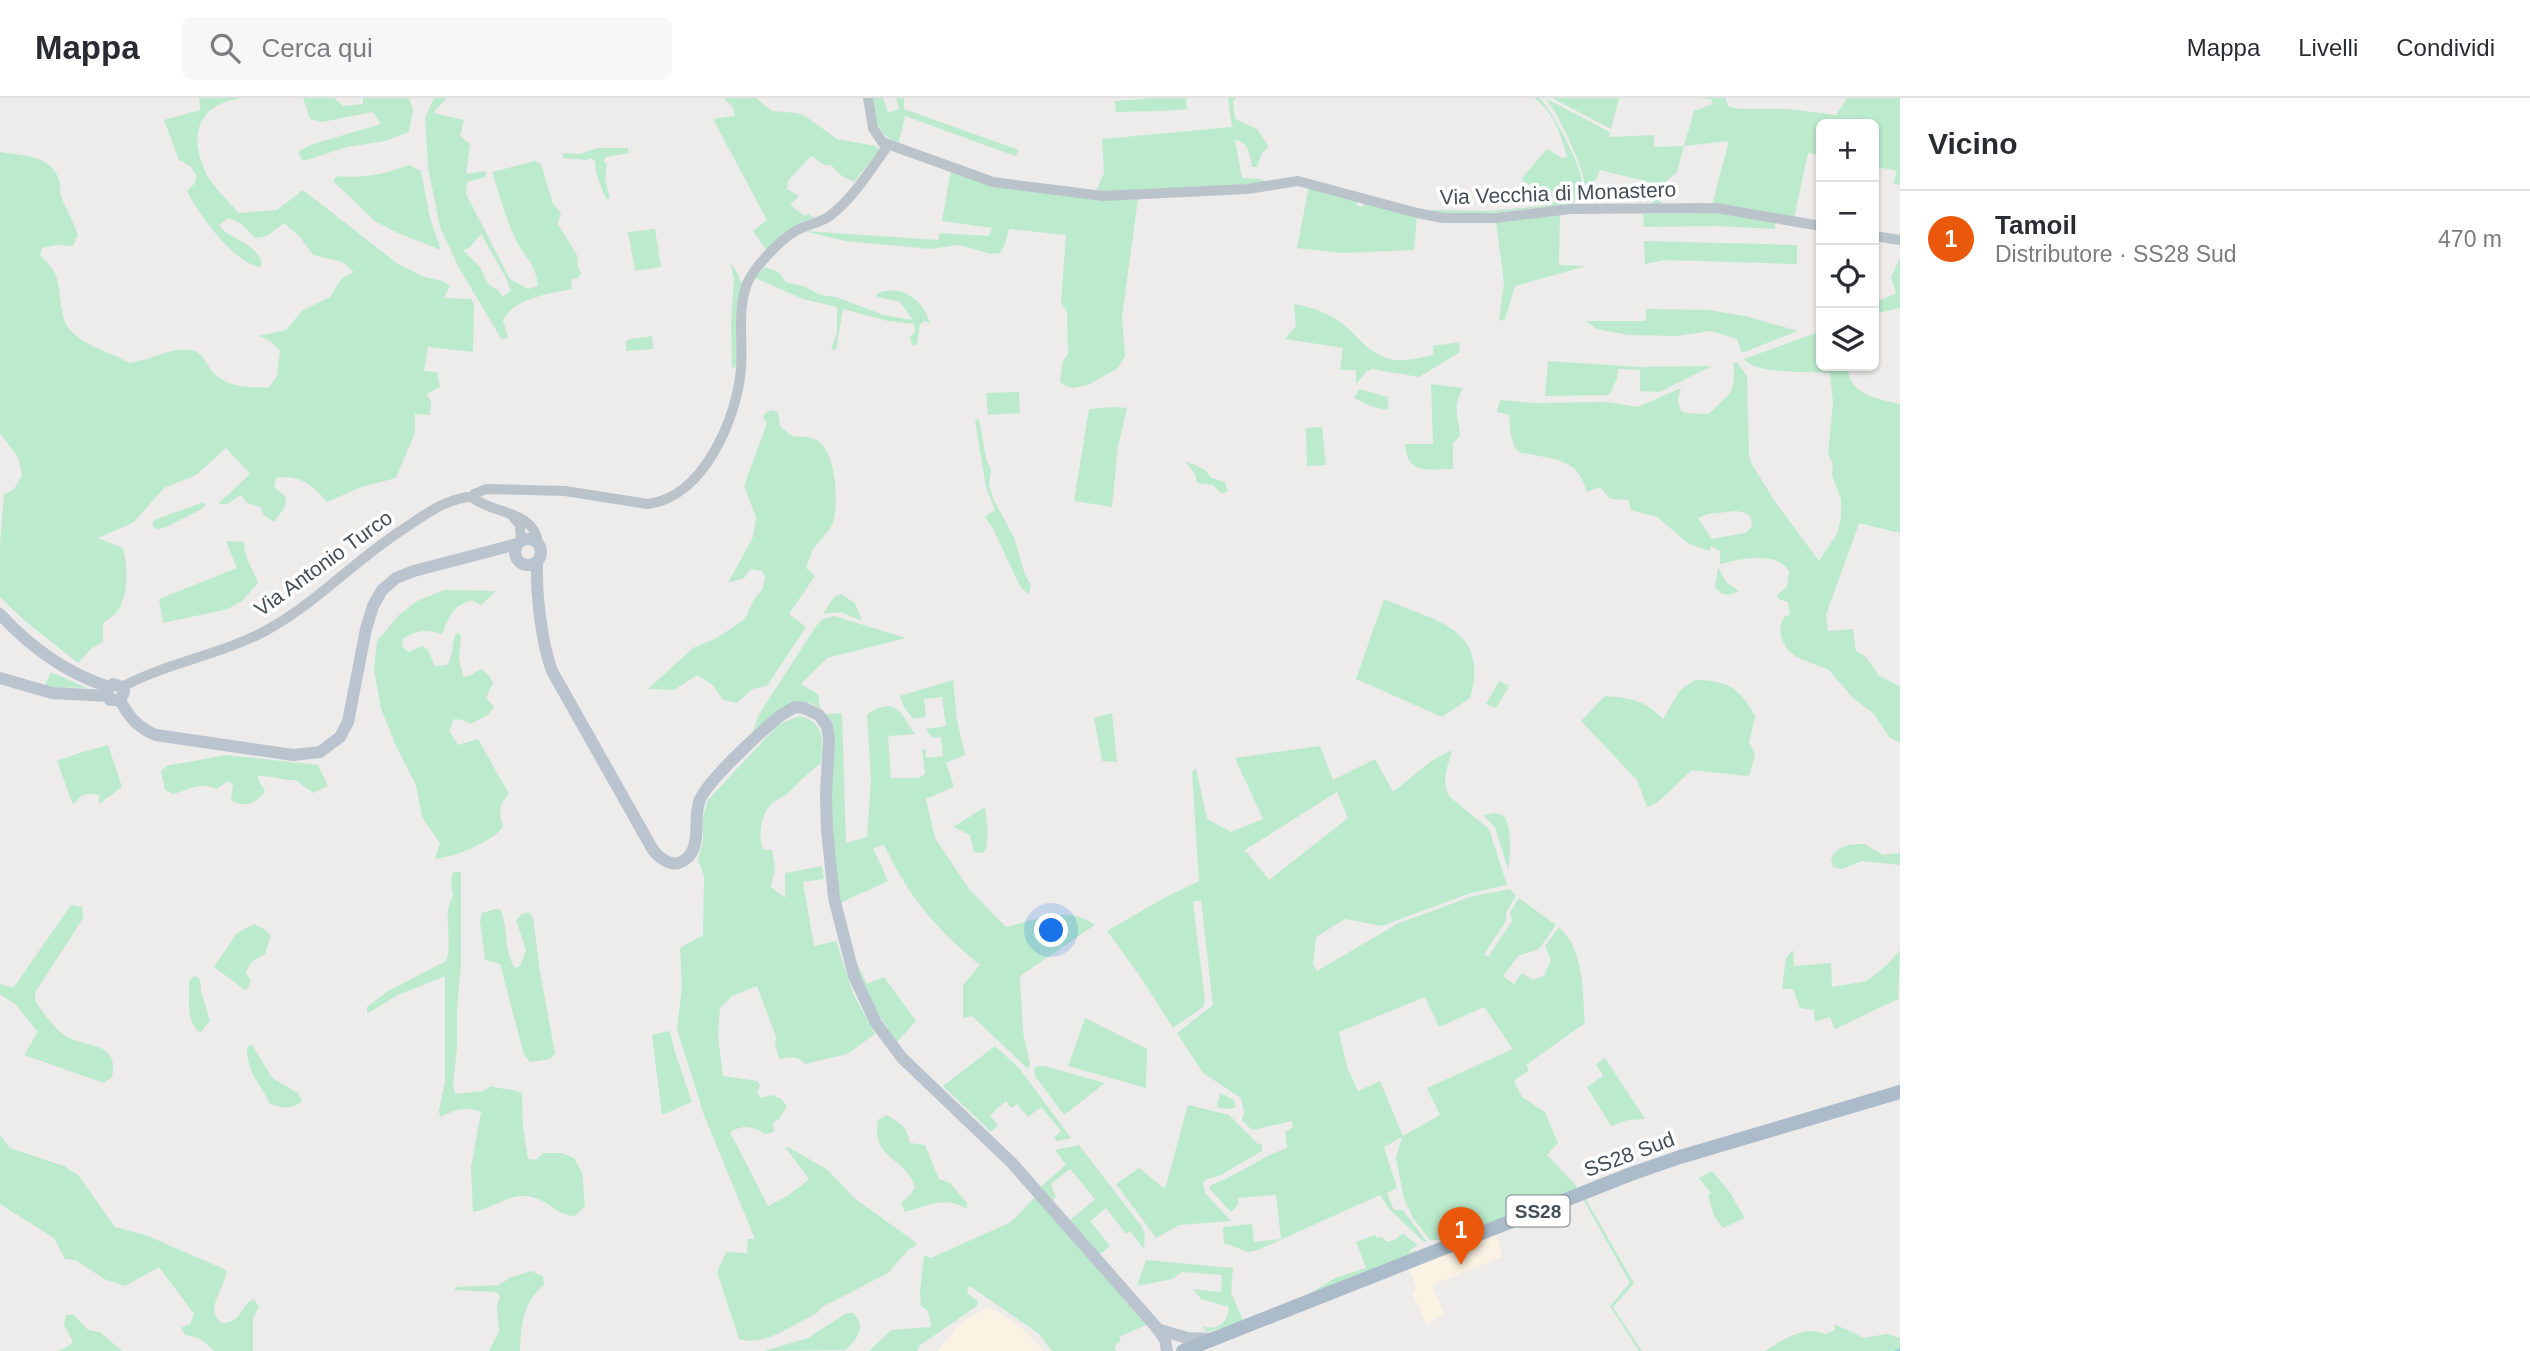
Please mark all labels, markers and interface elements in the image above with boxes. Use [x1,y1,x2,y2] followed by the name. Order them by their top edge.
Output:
[182,17,672,80] search box
[35,29,140,66] text: Mappa
[206,29,244,67] icon: search
[262,33,373,63] text: Cerca qui
[2187,34,2260,61] text: Mappa
[2298,34,2358,61] text: Livelli
[2396,34,2495,61] text: Condividi
[1816,119,1879,371] map controls
[1816,119,1879,182] button: +
[1928,127,2017,160] text: Vicino
[1439,177,1677,209] street label: Via Vecchia di Monastero
[1816,182,1879,245] button: −
[1995,210,2077,240] text: Tamoil
[1945,226,1957,252] text: 1
[2438,226,2502,252] text: 470 m
[1995,241,2237,267] text: Distributore · SS28 Sud
[1816,245,1879,308] button: locate
[1816,308,1879,371] button: layers
[250,505,396,621] street label: Via Antonio Turco
[1034,913,1068,947] your location
[1581,1127,1677,1181] street label: SS28 Sud
[1506,1196,1570,1226] road number: SS28
[1438,1207,1484,1265] pin: 1

